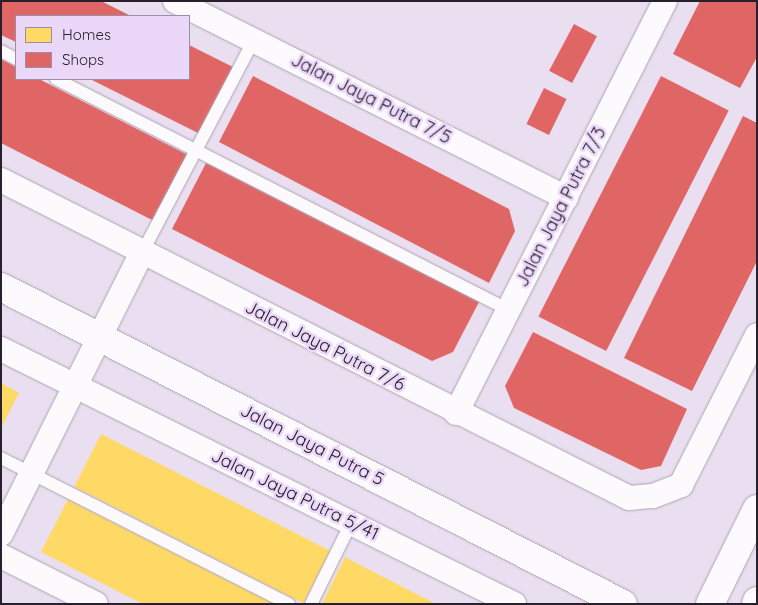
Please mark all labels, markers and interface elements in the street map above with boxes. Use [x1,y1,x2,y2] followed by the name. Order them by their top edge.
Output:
[15,15,190,80] legend
[62,25,111,44] text: Homes
[287,49,455,149] street label: Jalan Jaya Putra 7/5
[62,50,104,69] text: Shops
[511,124,611,290] street label: Jalan Jaya Putra 7/3
[241,296,409,396] street label: Jalan Jaya Putra 7/6
[237,399,387,491] street label: Jalan Jaya Putra 5
[208,445,382,545] street label: Jalan Jaya Putra 5/41

